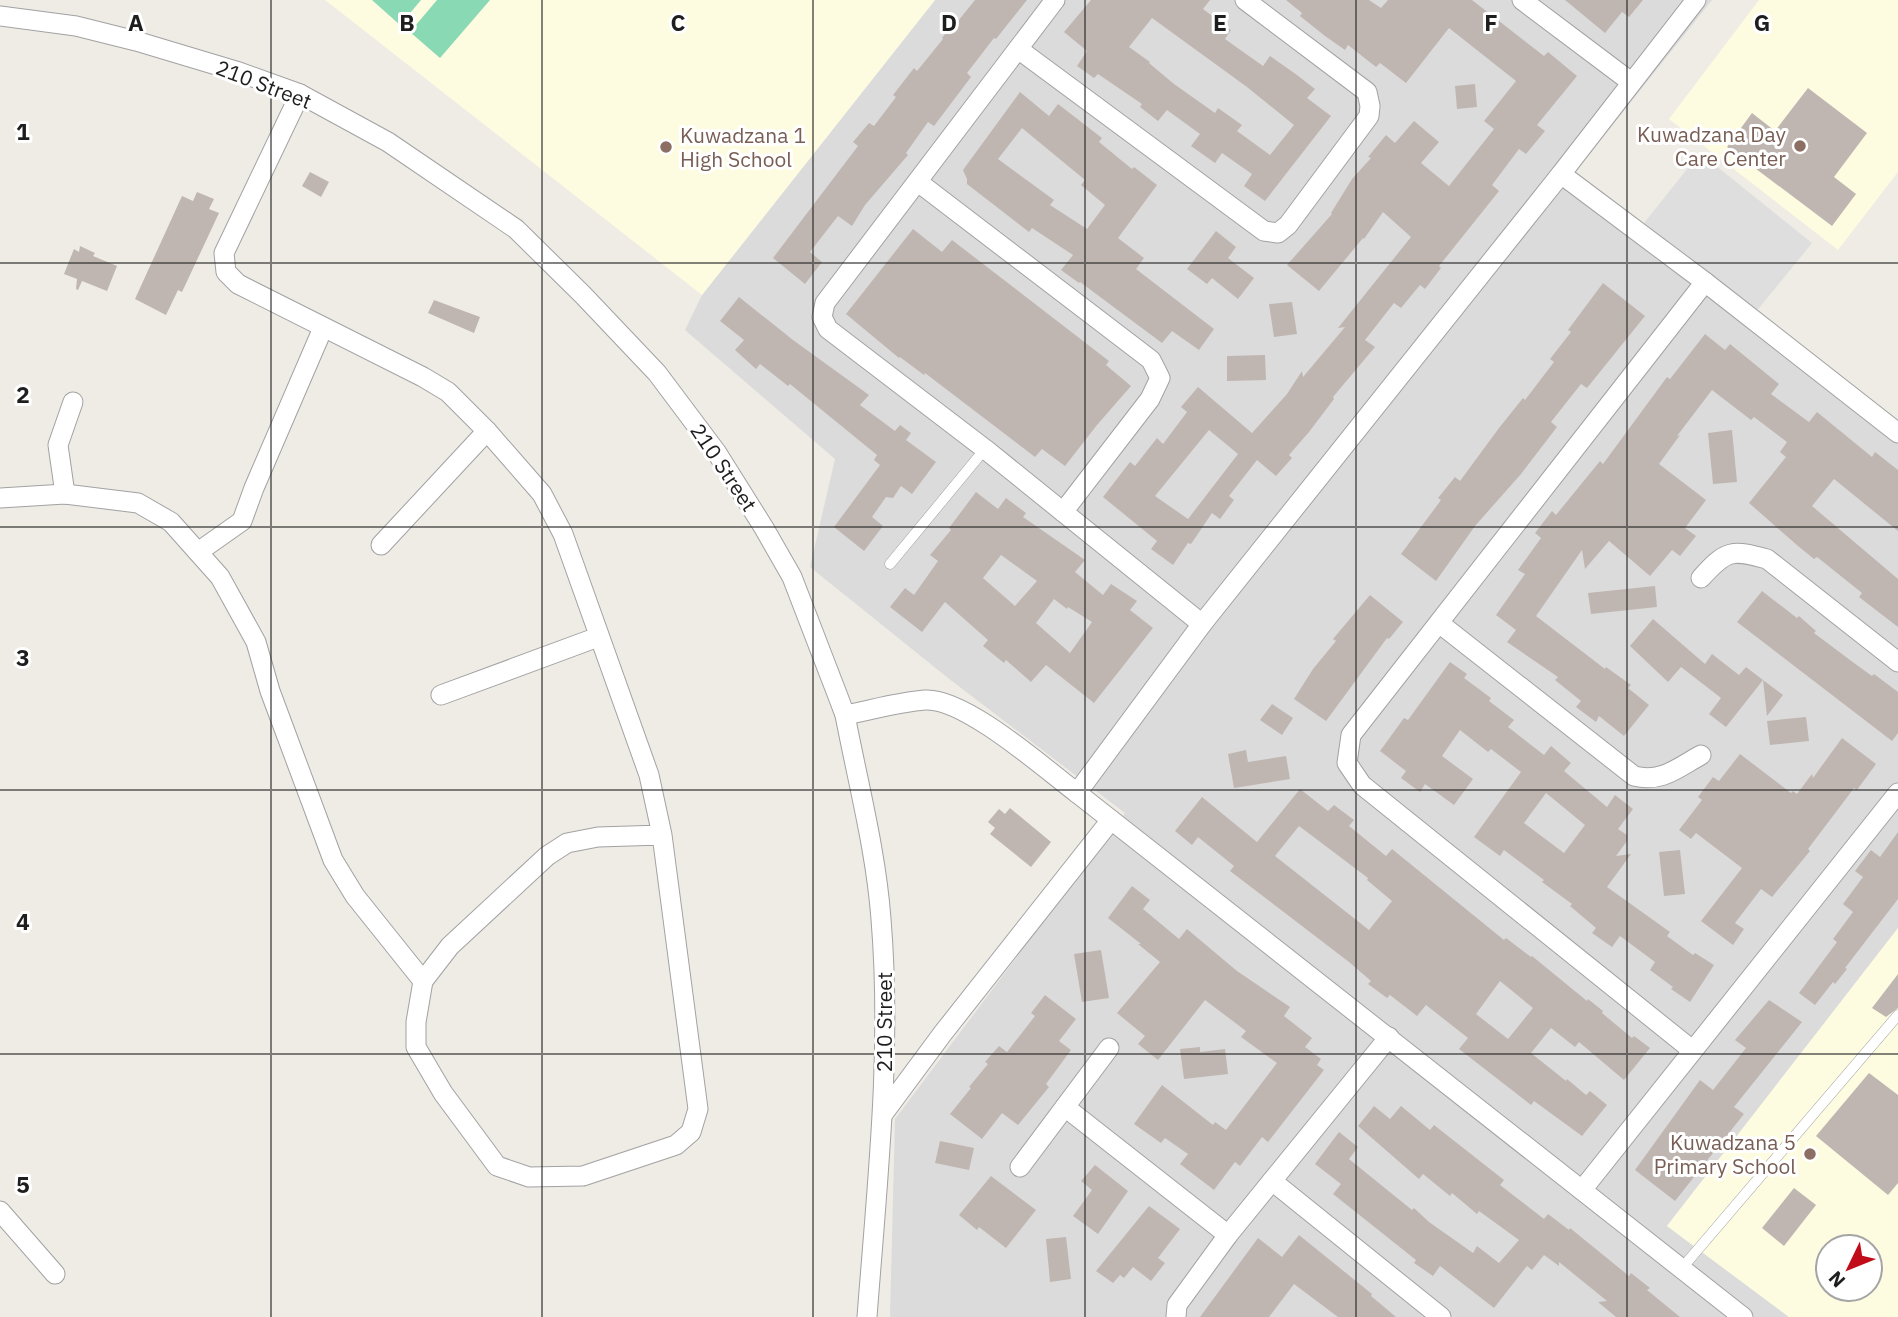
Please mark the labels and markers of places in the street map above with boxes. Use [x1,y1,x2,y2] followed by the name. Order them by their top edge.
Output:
[1637,120,1787,172] place label: Kuwadzana Day Care Center
[680,121,806,173] place label: Kuwadzana 1 High School
[1792,138,1808,154] marker: Kuwadzana Day Care Center
[658,139,674,155] marker: Kuwadzana 1 High School
[1654,1128,1796,1180] place label: Kuwadzana 5 Primary School
[1802,1146,1818,1162] marker: Kuwadzana 5 Primary School

